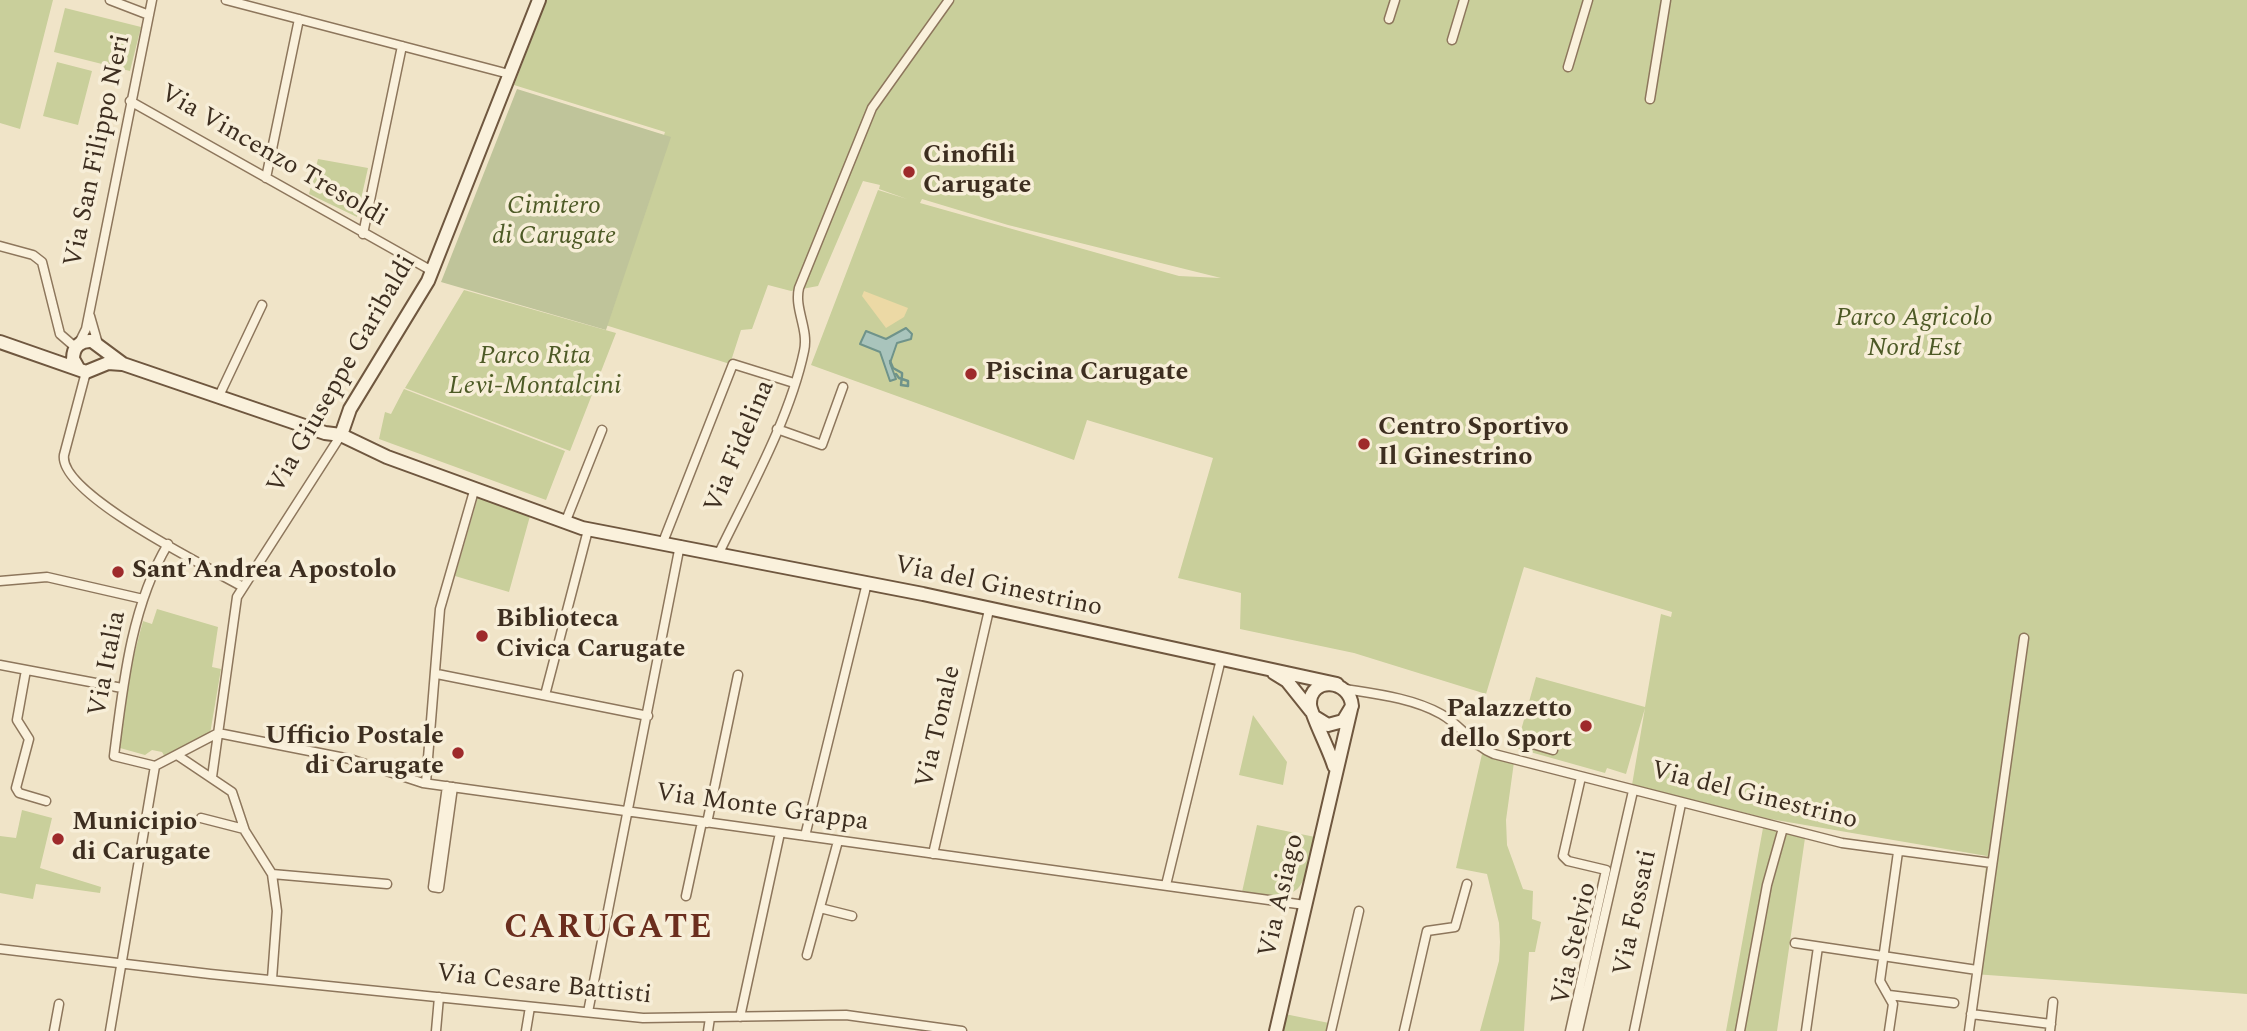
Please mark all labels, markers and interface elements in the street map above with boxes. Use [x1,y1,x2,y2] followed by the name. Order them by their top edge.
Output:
[59,32,139,270] street label: Via San Filippo Neri
[154,79,392,235] street label: Via Vincenzo Tresoldi
[923,141,1031,202] place label: Cinofili Carugate
[901,164,917,180] marker: Cinofili Carugate
[492,192,616,254] park label: Cimitero di Carugate
[262,250,424,500] street label: Via Giuseppe Garibaldi
[1835,304,1993,366] park label: Parco Agricolo Nord Est
[448,342,622,404] park label: Parco Rita Levi-Montalcini
[985,358,1188,390] place label: Piscina Carugate
[963,366,979,382] marker: Piscina Carugate
[699,376,783,518] street label: Via Fidelina
[1378,413,1569,474] place label: Centro Sportivo Il Ginestrino
[1356,436,1372,452] marker: Centro Sportivo Il Ginestrino
[891,551,1105,625] street label: Via del Ginestrino
[132,556,396,588] place label: Sant'Andrea Apostolo
[110,564,126,580] marker: Sant'Andrea Apostolo
[496,605,685,666] place label: Biblioteca Civica Carugate
[83,608,135,720] street label: Via Italia
[474,628,490,644] marker: Biblioteca Civica Carugate
[911,663,969,791] street label: Via Tonale
[1440,695,1572,756] place label: Palazzetto dello Sport
[1578,718,1594,734] marker: Palazzetto dello Sport
[265,722,444,784] place label: Ufficio Postale di Carugate
[450,745,466,761] marker: Ufficio Postale di Carugate
[1647,756,1861,838] street label: Via del Ginestrino
[654,779,870,839] street label: Via Monte Grappa
[72,808,211,870] place label: Municipio di Carugate
[50,831,66,847] marker: Municipio di Carugate
[1254,831,1312,961] street label: Via Asiago
[1608,847,1666,979] street label: Via Fossati
[1547,880,1605,1008] street label: Via Stelvio
[505,911,713,951] district label: CARUGATE
[435,959,653,1013] street label: Via Cesare Battisti

